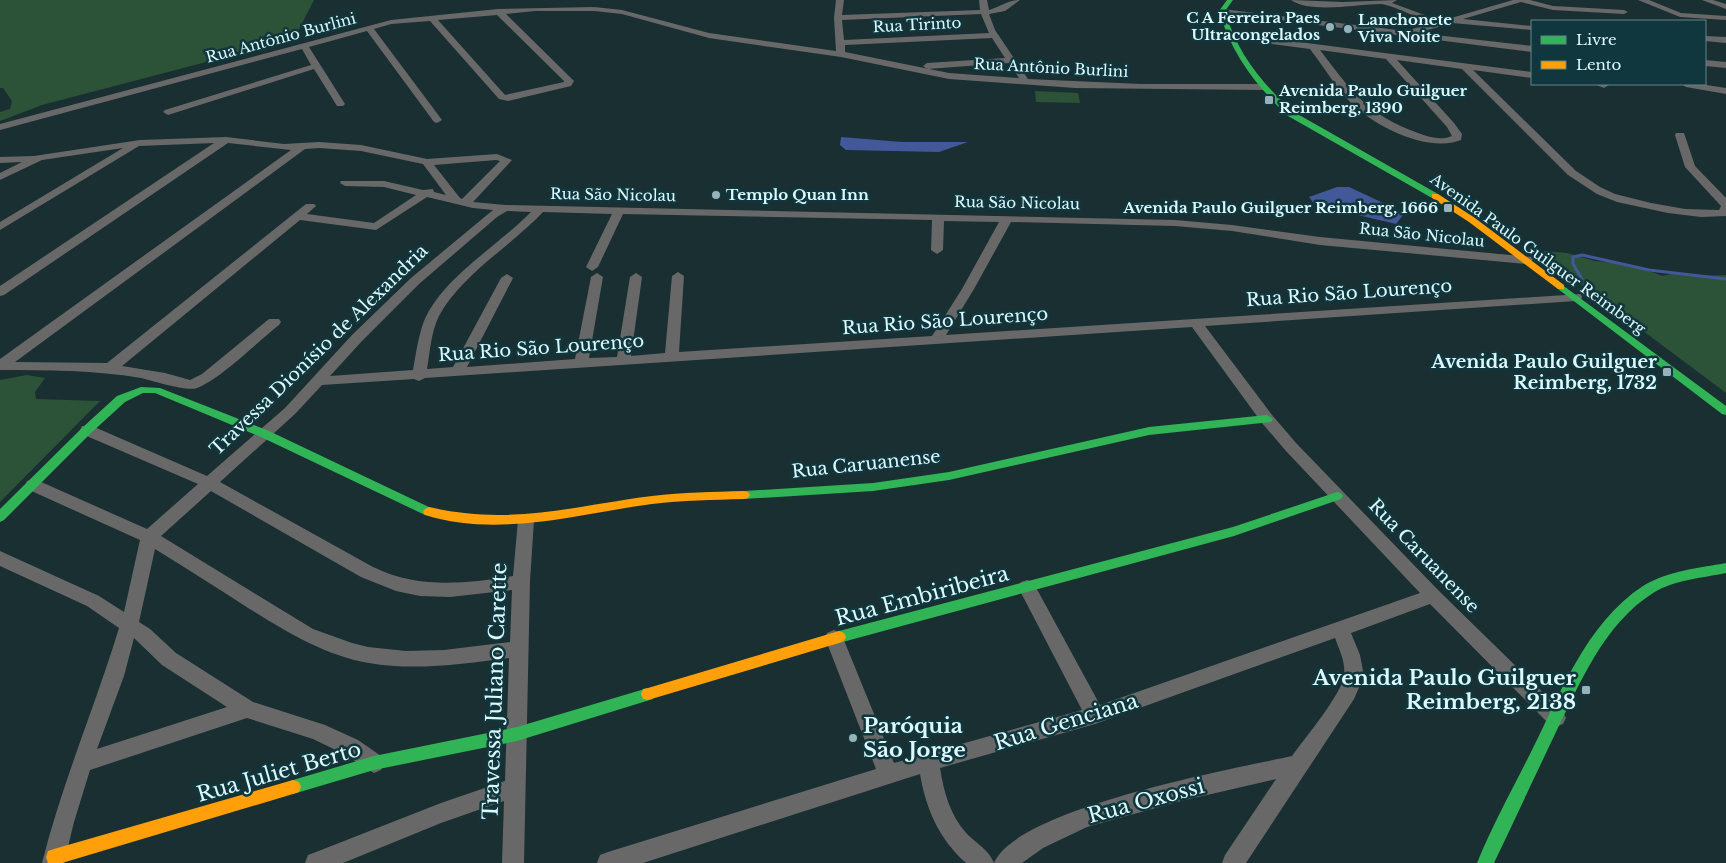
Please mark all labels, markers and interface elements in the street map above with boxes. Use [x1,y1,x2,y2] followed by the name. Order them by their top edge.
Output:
[204,8,358,67] street label: Rua Antônio Burlini
[1186,8,1320,44] place label: C A Ferreira Paes Ultracongelados
[1357,10,1452,46] place label: Lanchonete Viva Noite
[872,13,962,36] street label: Rua Tirinto
[1531,20,1706,85] legend
[1324,21,1336,33] marker: C A Ferreira Paes Ultracongelados
[1342,23,1354,35] marker: Lanchonete Viva Noite
[1576,30,1617,49] text: Livre
[973,54,1129,81] street label: Rua Antônio Burlini
[1576,55,1622,74] text: Lento
[1278,81,1468,117] place label: Avenida Paulo Guilguer Reimberg, 1390
[1263,94,1275,106] marker: Avenida Paulo Guilguer Reimberg, 1390
[1426,168,1650,339] street label: Avenida Paulo Guilguer Reimberg
[550,184,676,205] street label: Rua São Nicolau
[726,185,869,204] place label: Templo Quan Inn
[710,189,722,201] marker: Templo Quan Inn
[954,192,1080,213] street label: Rua São Nicolau
[1122,198,1438,217] place label: Avenida Paulo Guilguer Reimberg, 1666
[1442,202,1454,214] marker: Avenida Paulo Guilguer Reimberg, 1666
[1358,218,1486,251] street label: Rua São Nicolau
[206,240,432,460] street label: Travessa Dionísio de Alexandria
[1245,275,1453,311] street label: Rua Rio São Lourenço
[841,303,1049,339] street label: Rua Rio São Lourenço
[437,330,645,366] street label: Rua Rio São Lourenço
[1430,351,1657,394] place label: Avenida Paulo Guilguer Reimberg, 1732
[1661,366,1673,378] marker: Avenida Paulo Guilguer Reimberg, 1732
[790,445,942,483] street label: Rua Caruanense
[1364,494,1484,618] street label: Rua Caruanense
[832,560,1012,632] street label: Rua Embiribeira
[478,562,512,820] street label: Travessa Juliano Carette
[1312,665,1577,715] place label: Avenida Paulo Guilguer Reimberg, 2138
[1580,684,1592,696] marker: Avenida Paulo Guilguer Reimberg, 2138
[991,688,1141,756] street label: Rua Genciana
[863,713,966,763] place label: Paróquia São Jorge
[847,732,859,744] marker: Paróquia São Jorge
[194,736,364,808] street label: Rua Juliet Berto
[1085,773,1207,829] street label: Rua Oxossi

